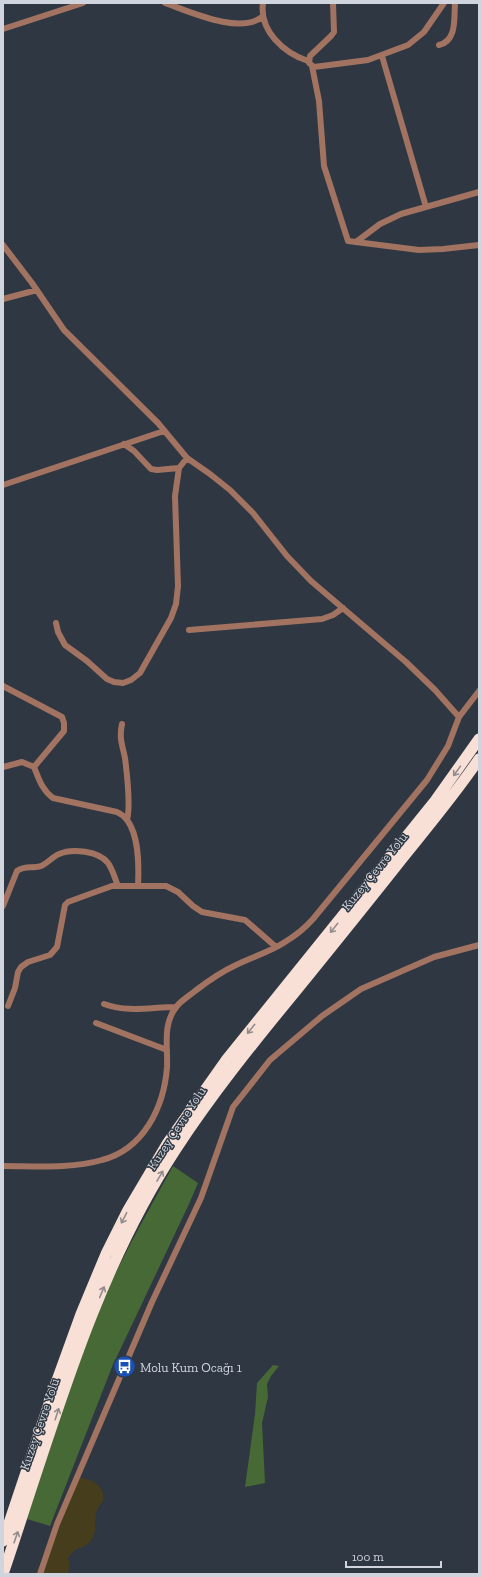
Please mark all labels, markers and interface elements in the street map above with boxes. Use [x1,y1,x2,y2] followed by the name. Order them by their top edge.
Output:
[453,765,461,776] one-way arrow
[338,829,411,913] street label: Kuzey Çevre Yolu
[329,923,338,934] one-way arrow
[247,1024,256,1034] one-way arrow
[144,1083,209,1173] street label: Kuzey Çevre Yolu
[157,1170,165,1182] one-way arrow
[120,1212,128,1224] one-way arrow
[99,1286,106,1298] one-way arrow
[111,1354,137,1380] bus stop icon: Molu Kum Ocağı 1
[140,1360,242,1375] place label: Molu Kum Ocağı 1
[17,1376,62,1472] street label: Kuzey Çevre Yolu
[53,1408,61,1420] one-way arrow
[12,1531,20,1543] one-way arrow
[346,1543,441,1569] scale bar
[352,1550,384,1564] text: 100 m

